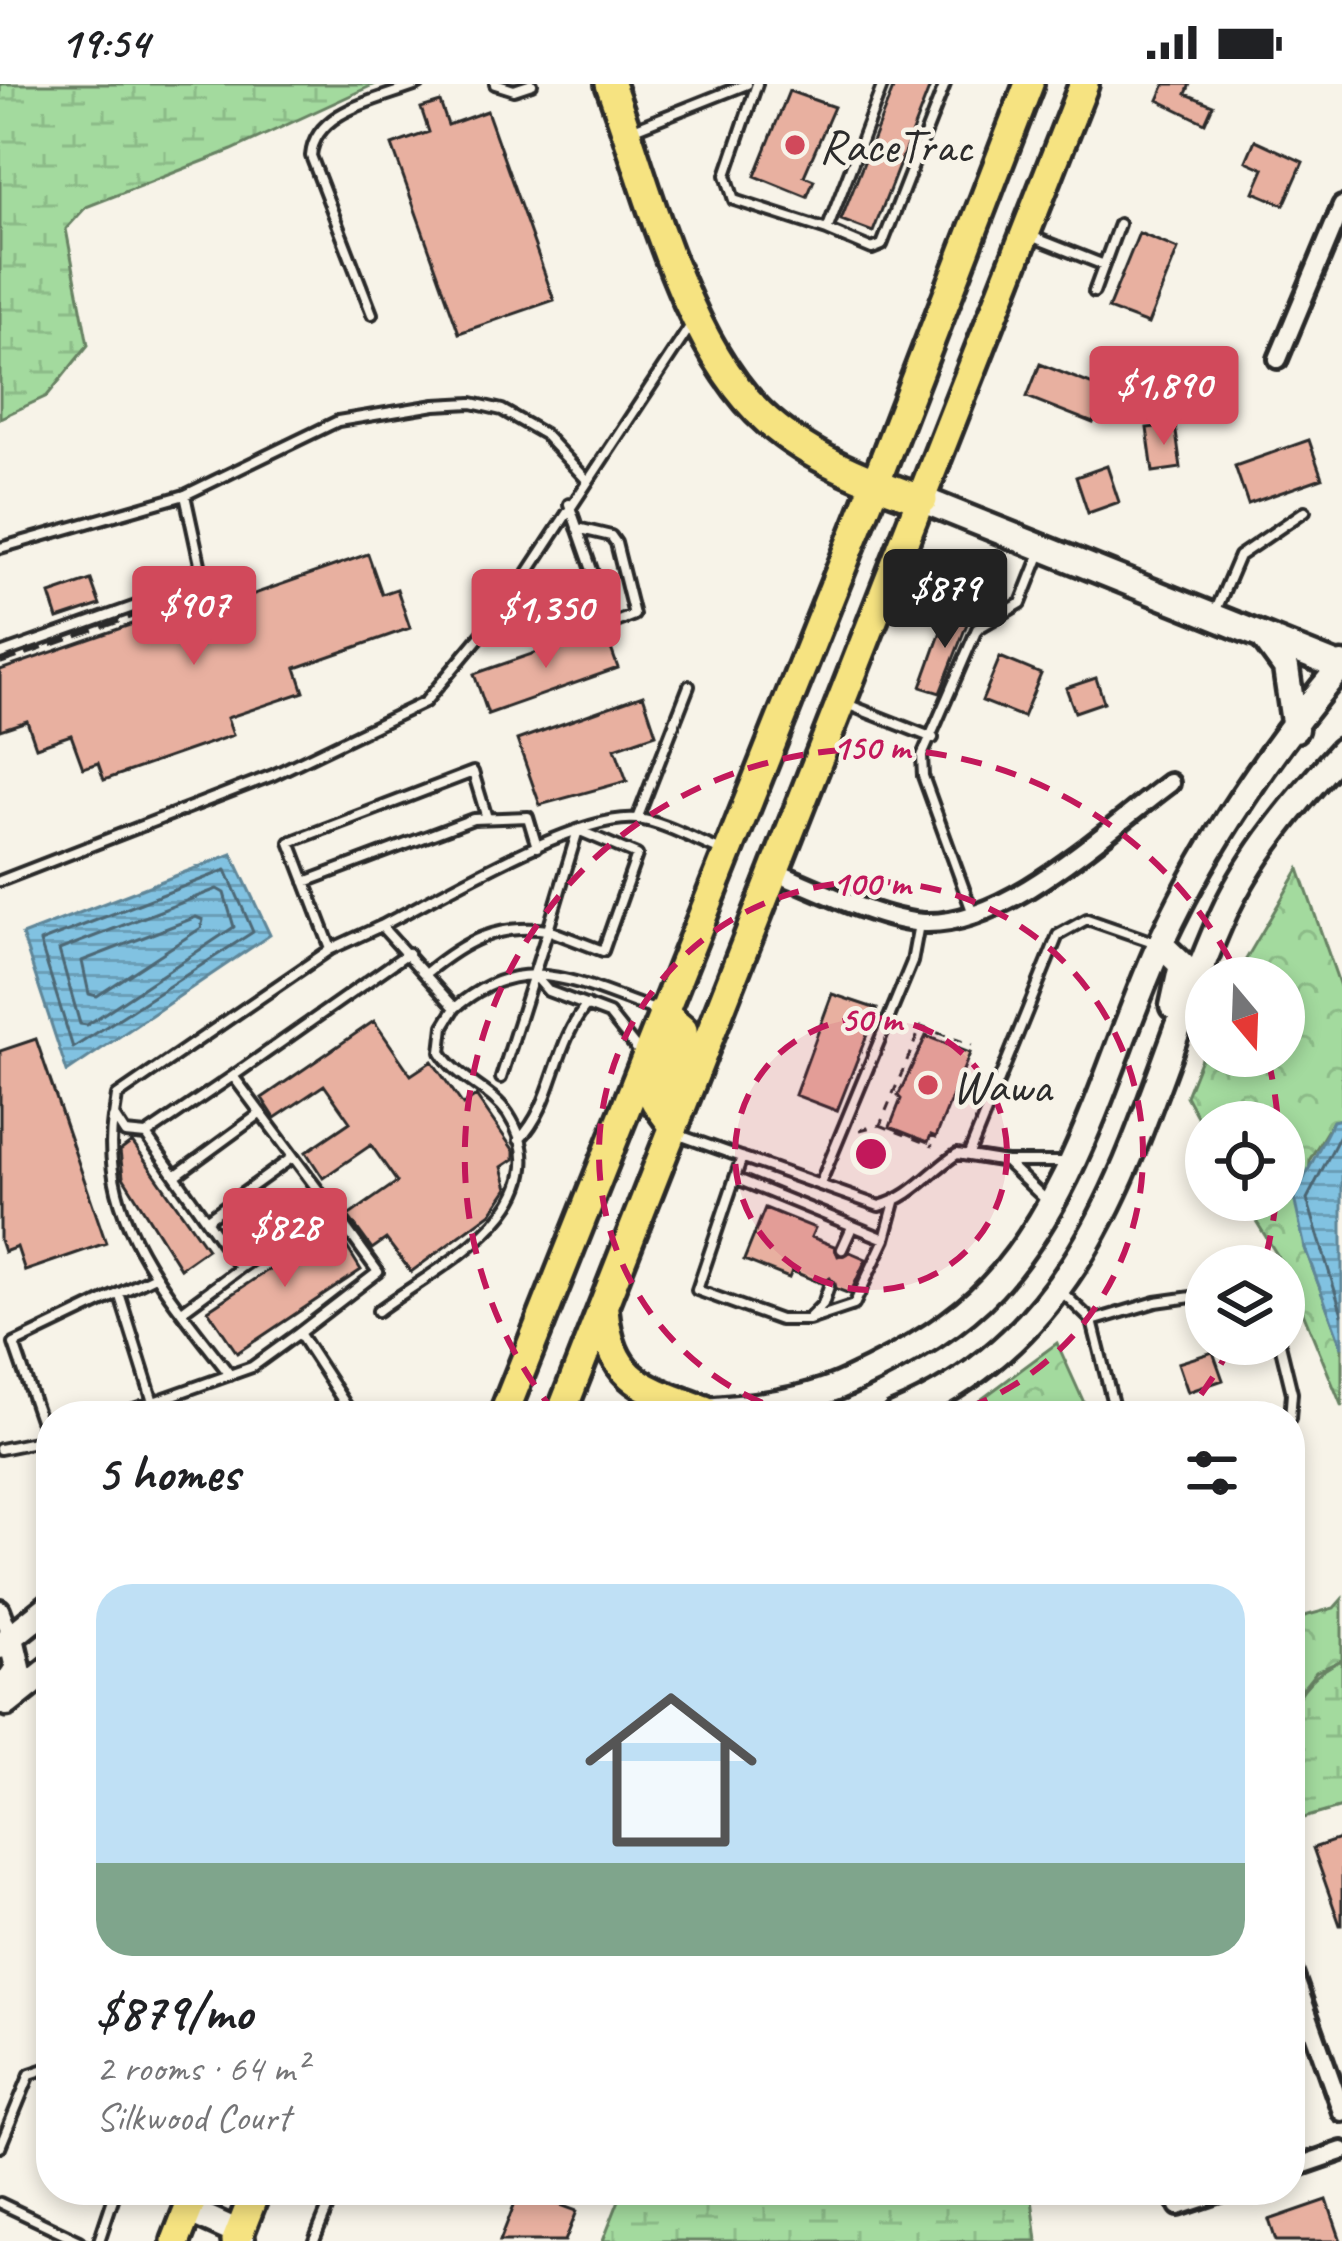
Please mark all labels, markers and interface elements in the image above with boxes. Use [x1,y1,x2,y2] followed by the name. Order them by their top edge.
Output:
[60,14,149,71] text: 19:54
[819,116,974,176] place label: RaceTrac
[782,132,808,158] marker: RaceTrac
[1066,346,1262,448] pin: $1,890
[1116,360,1212,409] text: $1,890
[874,549,1016,651] pin: $879
[910,563,980,612] text: $879
[123,566,265,668] pin: $907
[448,569,644,671] pin: $1,350
[159,580,229,629] text: $907
[499,583,593,632] text: $1,350
[832,724,913,770] text: 150 m
[832,860,913,906] text: 100 m
[1185,957,1305,1077] north arrow
[1185,957,1305,1365] map controls
[840,996,905,1042] text: 50 m
[952,1056,1054,1116] place label: Wawa
[915,1072,941,1098] marker: Wawa
[1185,1101,1305,1221] button: locate
[850,1133,892,1175] centre of rings
[214,1188,356,1290] pin: $828
[250,1202,320,1251] text: $828
[1185,1245,1305,1365] button: layers
[1179,1440,1245,1506] icon: filters
[96,1441,239,1505] text: 5 homes
[563,1662,779,1878] icon: home
[96,1980,252,2044] text: $879/mo
[96,2044,307,2093] text: 2 rooms · 64 m²
[96,2093,290,2142] text: Silkwood Court

